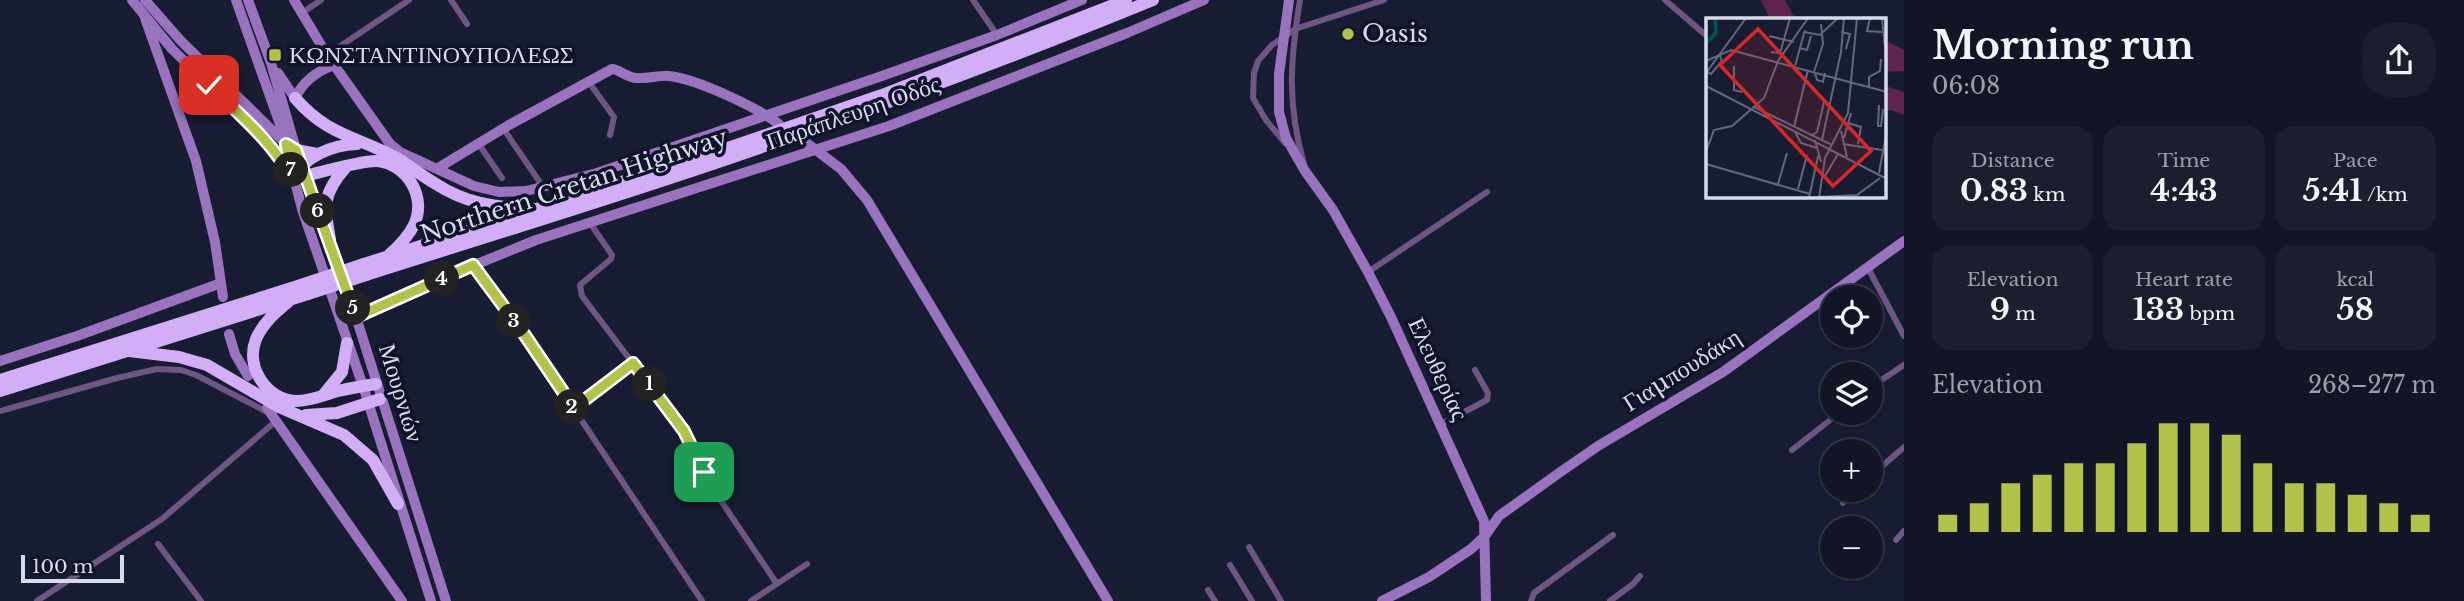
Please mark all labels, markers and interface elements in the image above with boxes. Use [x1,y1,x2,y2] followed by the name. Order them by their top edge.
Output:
[1706,18,1886,198] inset map
[1362,19,1428,48] place label: Oasis
[1932,22,2194,69] text: Morning run
[2362,23,2436,97] button: share
[1340,26,1356,42] marker: Oasis
[289,40,574,69] place label: ΚΩΝΣΤΑΝΤΙΝΟΥΠΟΛΕΩΣ
[267,47,283,63] marker: ΚΩΝΣΤΑΝΤΙΝΟΥΠΟΛΕΩΣ
[179,55,239,115] pin
[190,66,228,104] icon: check
[762,69,944,156] street label: Παράπλευρη Οδός
[1932,72,2000,100] text: 06:08
[417,122,732,249] street label: Northern Cretan Highway
[1971,149,2055,172] text: Distance
[2158,149,2210,172] text: Time
[2333,149,2378,172] text: Pace
[274,152,308,188] pin: 7
[286,158,295,181] text: 7
[1960,172,2028,209] text: 0.83
[2150,172,2218,209] text: 4:43
[2303,172,2362,209] text: 5:41
[2028,183,2065,206] text: km
[2362,183,2408,206] text: /km
[300,194,336,228] pin: 6
[311,199,324,222] text: 6
[424,262,460,296] pin: 4
[435,267,448,290] text: 4
[1967,268,2059,291] text: Elevation
[2135,268,2233,291] text: Heart rate
[2336,268,2374,291] text: kcal
[1820,285,1883,579] map controls
[1820,285,1883,348] button: locate
[336,290,370,326] pin: 5
[1990,291,2010,328] text: 9
[2133,291,2184,328] text: 133
[2337,291,2374,328] text: 58
[347,296,358,319] text: 5
[2010,302,2036,325] text: m
[2184,302,2235,325] text: bpm
[496,304,532,338] pin: 3
[507,309,520,332] text: 3
[1402,313,1475,425] street label: Ελευθερίας
[1617,322,1746,417] street label: Γιαμπουδάκη
[373,340,430,446] street label: Μουρνιών
[1820,362,1883,425] button: layers
[632,366,668,402] pin: 1
[1932,371,2043,399] text: Elevation
[2308,371,2436,399] text: 268–277 m
[645,372,654,395] text: 1
[554,390,590,424] pin: 2
[565,395,578,418] text: 2
[1820,439,1883,502] button: +
[674,442,734,502] pin
[685,453,723,491] icon: arrive
[1820,516,1883,579] button: −
[21,552,124,584] scale bar
[32,555,93,578] text: 100 m

